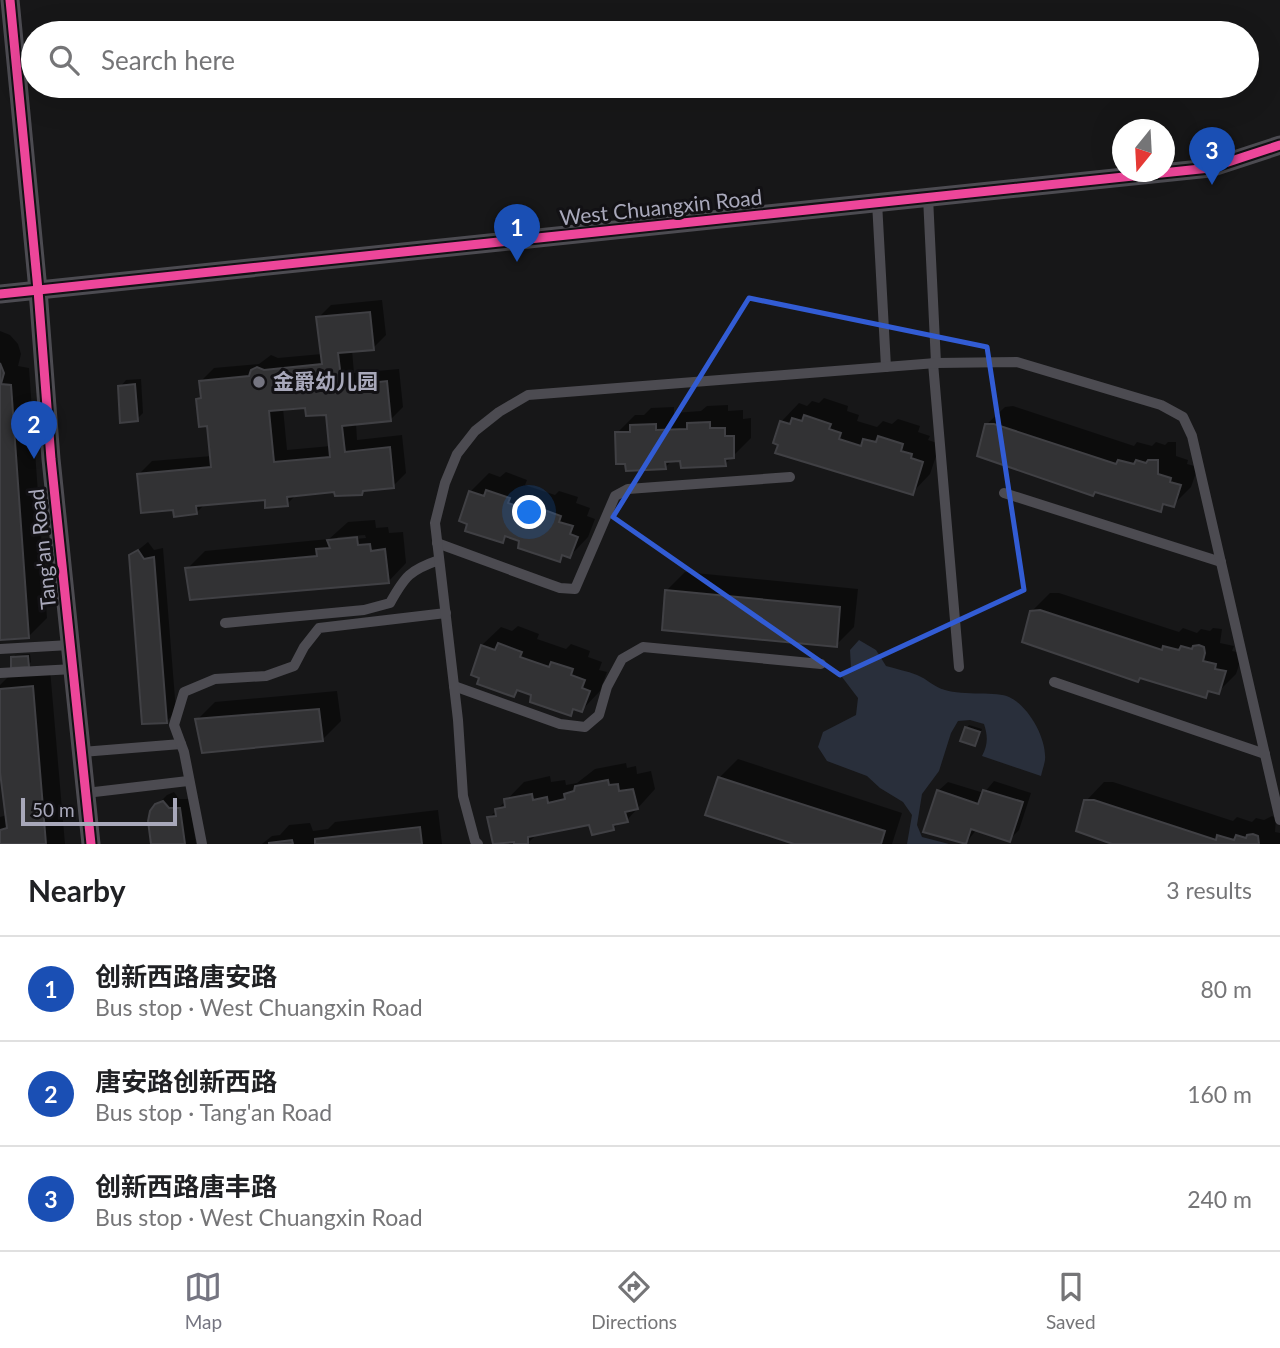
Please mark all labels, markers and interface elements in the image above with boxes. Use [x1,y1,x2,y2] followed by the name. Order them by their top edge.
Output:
[21,21,1259,98] search box
[45,41,83,79] icon: search
[101,44,235,76] text: Search here
[1112,119,1175,182] north arrow
[1189,127,1235,185] pin: 3
[558,183,763,230] street label: West Chuangxin Road
[494,204,540,262] pin: 1
[273,368,378,393] place label: 金爵幼儿园
[251,374,267,390] marker: 金爵幼儿园
[11,401,57,459] pin: 2
[23,488,60,611] street label: Tang'an Road
[512,495,546,529] your location
[21,795,177,827] scale bar
[32,798,75,821] text: 50 m
[28,872,126,908] text: Nearby
[1166,876,1252,904] text: 3 results
[95,960,277,992] text: 创新西路唐安路
[44,975,58,1003] text: 1
[1201,975,1252,1003] text: 80 m
[95,993,423,1021] text: Bus stop · West Chuangxin Road
[95,1065,277,1097] text: 唐安路创新西路
[44,1080,58,1108] text: 2
[1187,1080,1252,1108] text: 160 m
[95,1098,332,1126] text: Bus stop · Tang'an Road
[95,1170,277,1202] text: 创新西路唐丰路
[44,1185,58,1213] text: 3
[1187,1185,1252,1213] text: 240 m
[95,1203,423,1231] text: Bus stop · West Chuangxin Road
[184,1268,222,1333] tab: Map
[591,1268,677,1333] tab: Directions
[1046,1268,1096,1333] tab: Saved

